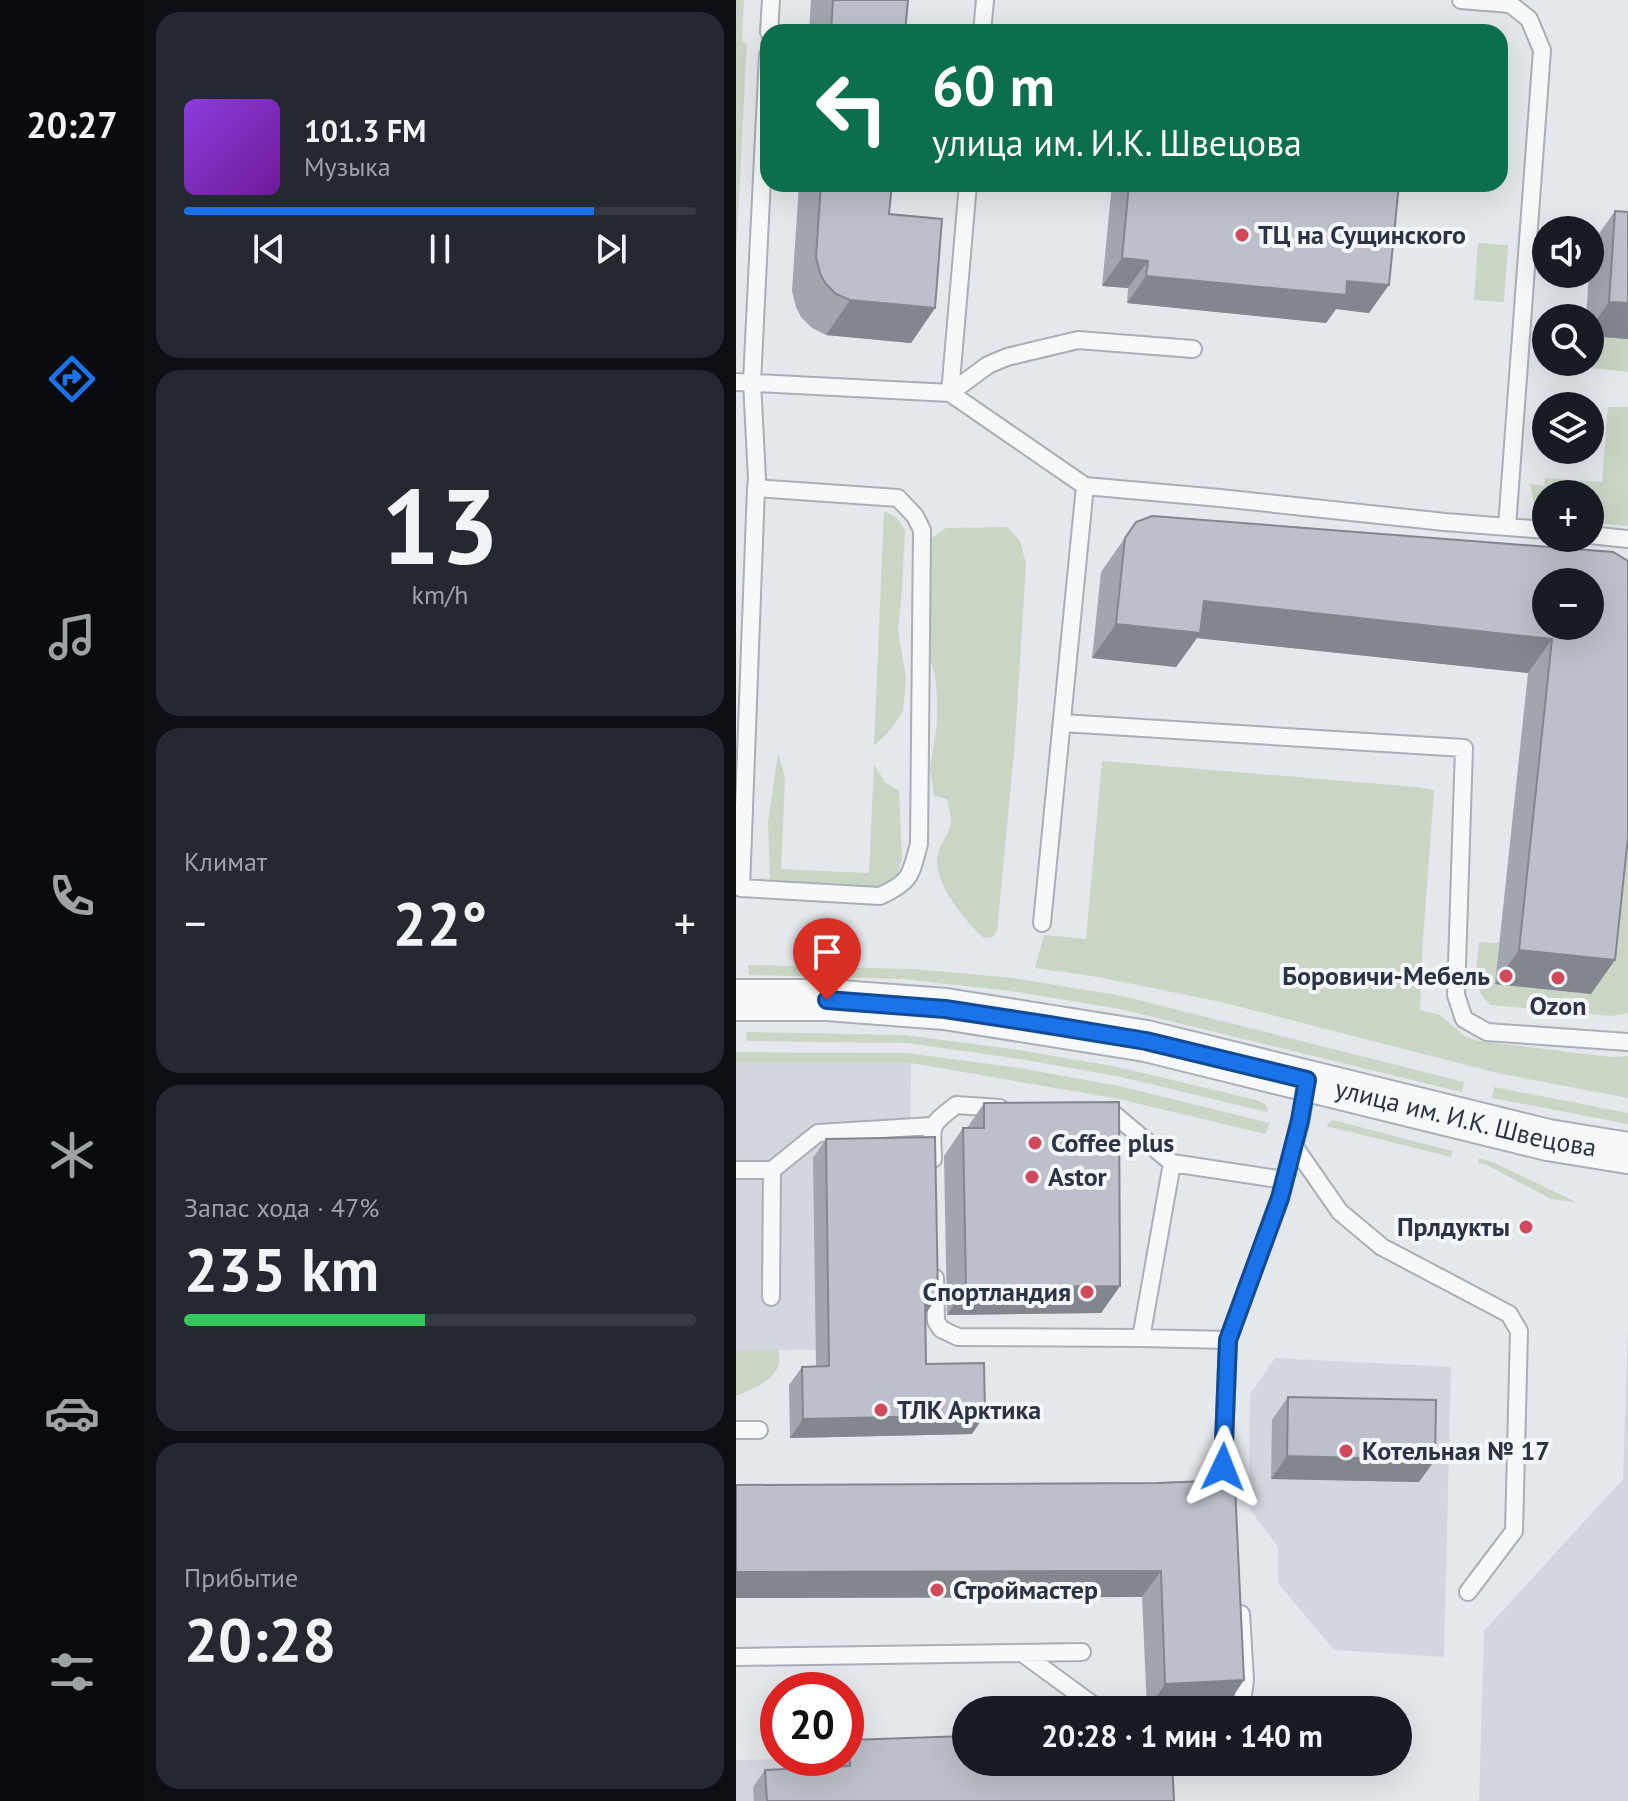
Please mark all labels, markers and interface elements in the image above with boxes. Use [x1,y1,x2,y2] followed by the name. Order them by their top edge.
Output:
[932,49,1055,121] text: 60 m
[800,56,904,160] icon: left
[26,101,118,148] text: 20:27
[304,111,426,150] text: 101.3 FM
[932,119,1302,166] text: улица им. И.К. Швецова
[304,150,391,183] text: Музыка
[1532,216,1604,640] map controls
[1532,216,1604,288] button: sound
[1258,218,1466,251] place label: ТЦ на Сущинского
[1233,226,1251,244] marker: ТЦ на Сущинского
[247,227,291,271] icon: previous
[418,227,462,271] icon: pause
[589,227,633,271] icon: next
[1532,304,1604,376] button: search
[44,351,100,407] icon: directions
[1532,392,1604,464] button: layers
[381,458,499,593] text: 13
[1532,480,1604,552] button: +
[1532,568,1604,640] button: −
[412,578,469,611] text: km/h
[44,609,100,665] icon: music
[184,845,267,878] text: Климат
[44,868,100,924] icon: phone
[393,884,487,962] text: 22°
[184,894,206,951] text: −
[674,894,696,951] text: +
[793,918,861,1000] pin
[805,930,849,974] icon: arrive
[1282,959,1490,992] place label: Боровичи-Мебель
[1497,967,1515,985] marker: Боровичи-Мебель
[1549,969,1567,987] marker: Ozon
[1530,989,1586,1022] place label: Ozon
[1332,1071,1599,1164] street label: улица им. И.К. Швецова
[1051,1126,1174,1159] place label: Coffee plus
[44,1127,100,1183] icon: climate
[1026,1134,1044,1152] marker: Coffee plus
[1048,1160,1108,1193] place label: Astor
[1023,1168,1041,1186] marker: Astor
[184,1191,379,1224] text: Запас хода · 47%
[1397,1210,1510,1243] place label: Прлдукты
[1517,1218,1535,1236] marker: Прлдукты
[184,1230,379,1308] text: 235 km
[923,1275,1071,1308] place label: Спортландия
[1078,1283,1096,1301] marker: Спортландия
[44,1385,100,1441] icon: car
[897,1393,1041,1426] place label: ТЛК Арктика
[872,1401,890,1419] marker: ТЛК Арктика
[1181,1425,1265,1509] position arrow
[1362,1434,1550,1467] place label: Котельная № 17
[1337,1442,1355,1460] marker: Котельная № 17
[184,1561,298,1594] text: Прибытие
[953,1573,1098,1606] place label: Строймастер
[928,1581,946,1599] marker: Строймастер
[184,1600,336,1678] text: 20:28
[44,1644,100,1700] icon: filters
[760,1672,864,1776] speed limit sign: 20
[1041,1716,1323,1755] text: 20:28 · 1 мин · 140 m

